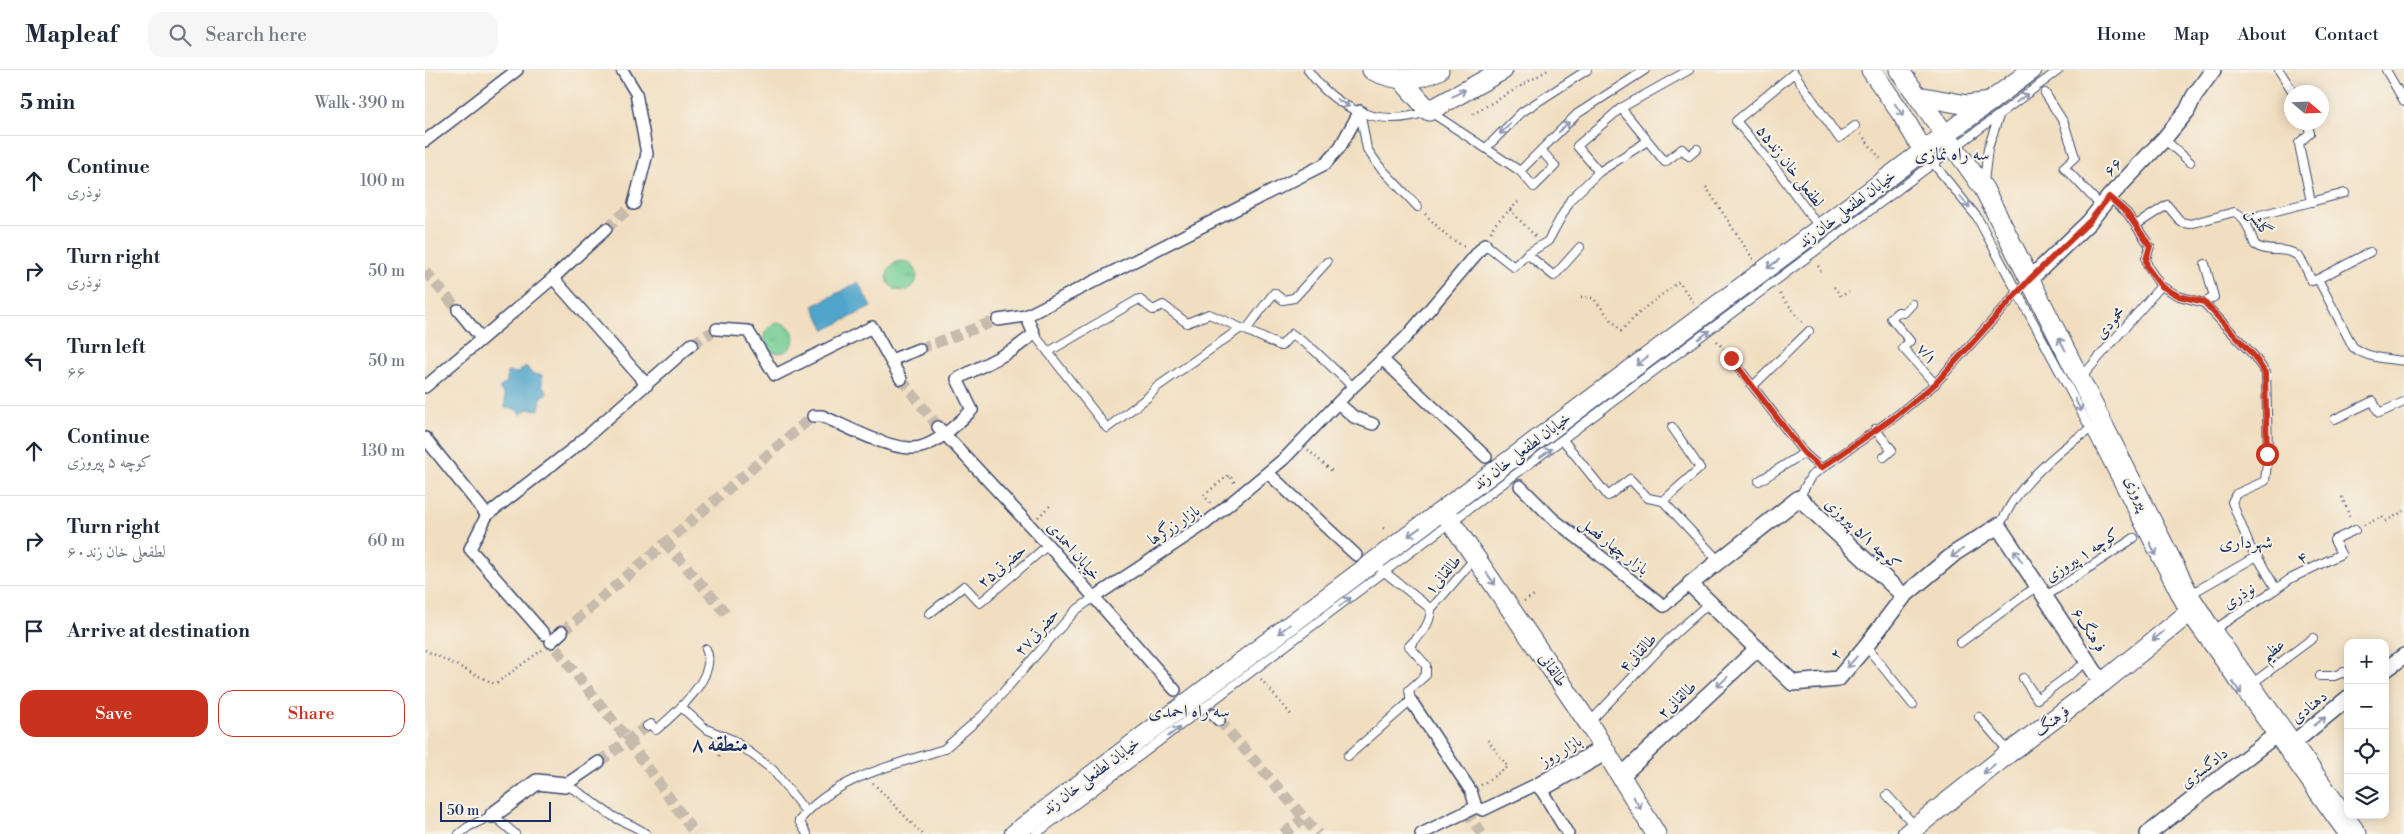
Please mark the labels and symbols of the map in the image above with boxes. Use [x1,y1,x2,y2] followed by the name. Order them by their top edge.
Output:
[2284,85,2329,130] north arrow
[1452,88,1466,98] one-way arrow
[2014,93,2028,103] one-way arrow
[1335,99,1349,109] one-way arrow
[1894,103,1904,117] one-way arrow
[1558,121,1570,133] one-way arrow
[1751,121,1828,212] street label: لطفعلی خان زند۵۵
[1499,123,1511,135] one-way arrow
[1914,143,1990,166] district label: سه راه نمازی
[2099,153,2127,181] street label: ۶۶
[1794,166,1900,253] street label: خیابان لطفعلی خان زند
[1959,196,1970,209] one-way arrow
[2241,203,2276,241] street label: گلشن
[1767,259,1780,270] one-way arrow
[2090,303,2130,343] street label: محمودی
[1697,330,1711,340] one-way arrow
[2057,336,2067,351] one-way arrow
[1912,339,1942,369] street label: ۷/۱
[1720,347,1743,370] route end
[1636,356,1649,367] one-way arrow
[2074,397,2083,412] one-way arrow
[1469,408,1575,495] street label: خیابان لطفعلی خان زند
[2256,443,2279,466] route start
[1539,448,1553,458] one-way arrow
[2119,472,2154,515] street label: پیروزی
[1820,494,1905,575] street label: کوچه ۵/۱ پیروزی
[1144,499,1204,550] street label: بازار زرگرها
[1575,513,1653,580] street label: بازار چهار فصل
[1043,517,1105,585] street label: خیابان احمدی
[2041,524,2123,587] street label: کوچه ۱ پیروزی
[1407,527,1421,537] one-way arrow
[2219,531,2273,554] district label: شهرداری
[973,540,1031,592] street label: حضرتی۲۵
[2148,541,2158,556] one-way arrow
[1951,547,1964,558] one-way arrow
[2293,547,2311,569] street label: ۴
[2013,549,2023,563] one-way arrow
[1420,551,1466,599] street label: طالقانی۱
[1486,572,1496,586] one-way arrow
[2219,578,2259,614] street label: نوذری
[1338,597,1352,607] one-way arrow
[1010,604,1064,660] street label: حضرتی۲۷
[2067,604,2112,656] street label: فرهنگ۶
[1278,624,1291,635] one-way arrow
[1615,629,1661,677] street label: طالقانی۴
[2152,631,2165,642] one-way arrow
[2257,634,2293,670] street label: عظیم
[1825,644,1847,664] street label: ۲
[1534,649,1572,691] street label: طالقانی
[1847,656,1858,669] one-way arrow
[1715,676,1728,688] one-way arrow
[1653,677,1701,723] street label: طالقانی۲
[2232,680,2242,694] one-way arrow
[2287,686,2331,728] street label: دهنادی
[1148,700,1230,723] district label: سه راه احمدی
[2030,700,2074,741] street label: فرهنگ
[2313,715,2326,726] one-way arrow
[1167,727,1181,737] one-way arrow
[1535,731,1586,772] street label: بازار روز
[692,732,748,758] district label: منطقه ۸
[1038,733,1144,820] street label: خیابان لطفعلی خان زند
[2176,743,2232,793] street label: دادگستری
[1982,763,1995,774] one-way arrow
[1633,795,1643,809] one-way arrow
[440,799,551,822] scale bar

